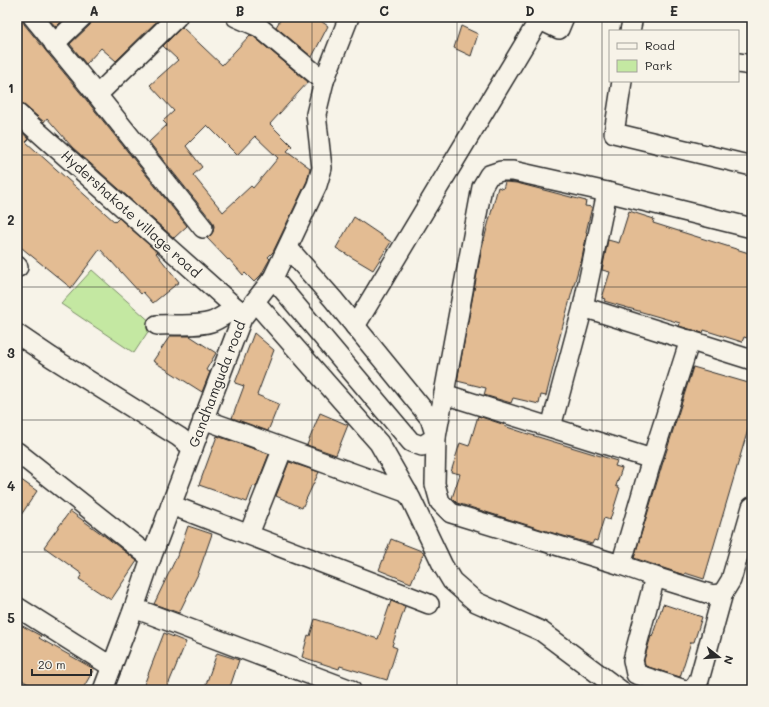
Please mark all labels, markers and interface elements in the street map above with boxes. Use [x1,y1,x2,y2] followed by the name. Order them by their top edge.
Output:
[89,2,99,19] text: A
[236,2,245,19] text: B
[379,2,389,19] text: C
[525,2,535,19] text: D
[670,2,678,19] text: E
[609,30,739,82] legend
[645,37,675,53] text: Road
[645,57,672,73] text: Park
[8,79,14,96] text: 1
[57,146,205,282] street label: Hydershakote village road
[7,211,15,228] text: 2
[184,318,250,450] street label: Gandhamguda road
[7,344,15,361] text: 3
[7,477,15,494] text: 4
[7,609,15,626] text: 5
[699,637,739,677] north arrow
[32,651,91,677] scale bar
[721,654,737,666] text: N
[38,656,66,672] text: 20 m

